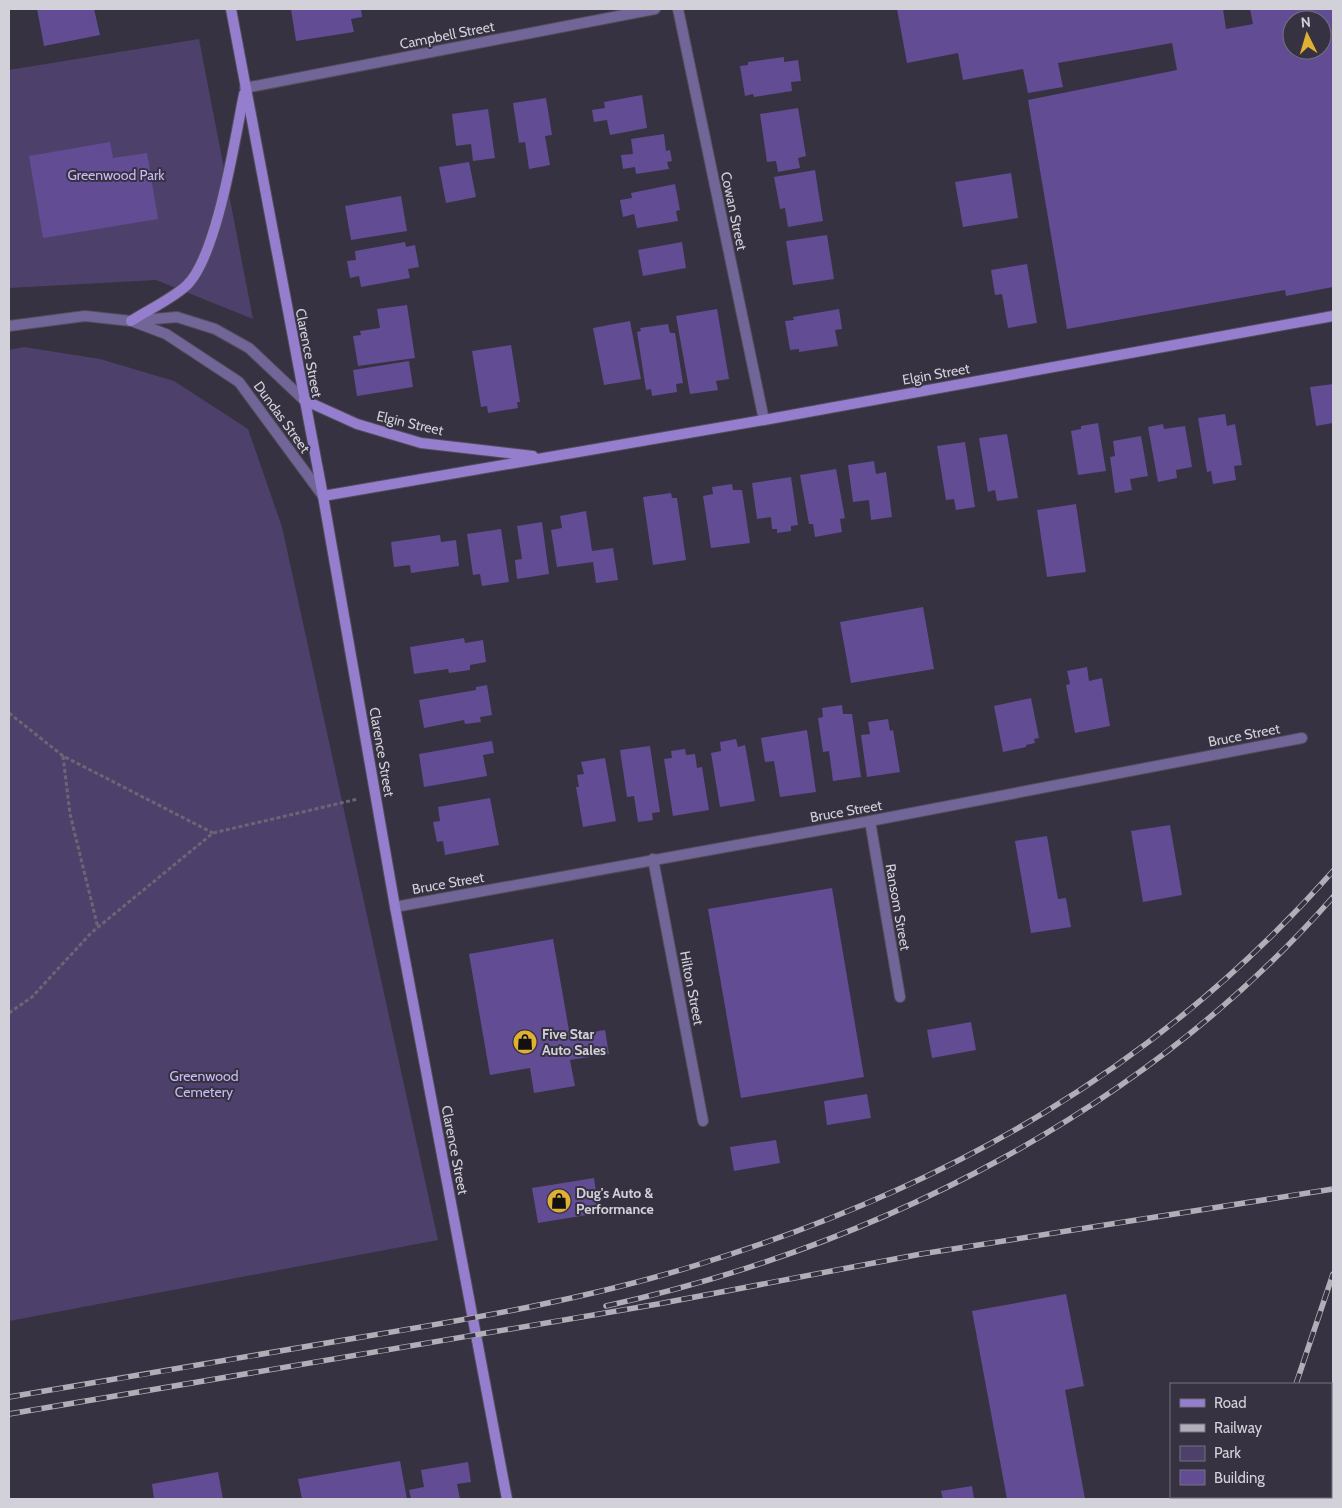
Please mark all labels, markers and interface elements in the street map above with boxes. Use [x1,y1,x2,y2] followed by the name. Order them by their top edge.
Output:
[1282,10,1332,60] north arrow
[1300,13,1312,31] text: N
[398,17,496,53] street label: Campbell Street
[67,166,165,184] park label: Greenwood Park
[717,170,751,252] street label: Cowan Street
[292,307,327,399] street label: Clarence Street
[901,359,971,389] street label: Elgin Street
[250,377,314,457] street label: Dundas Street
[375,407,446,440] street label: Elgin Street
[365,706,399,798] street label: Clarence Street
[1207,719,1282,751] street label: Bruce Street
[809,796,884,826] street label: Bruce Street
[882,862,915,952] street label: Ransom Street
[411,868,486,898] street label: Bruce Street
[676,949,708,1027] street label: Hilton Street
[542,1025,606,1059] place label: Five Star Auto Sales
[512,1029,538,1055] shop icon: Five Star Auto Sales
[170,1067,238,1101] park label: Greenwood Cemetery
[438,1104,473,1196] street label: Clarence Street
[576,1184,654,1218] place label: Dug's Auto & Performance
[546,1188,572,1214] shop icon: Dug's Auto & Performance
[1170,1383,1332,1498] legend
[1214,1394,1247,1412] text: Road
[1214,1419,1263,1437] text: Railway
[1214,1444,1241,1462] text: Park
[1214,1469,1265,1487] text: Building

